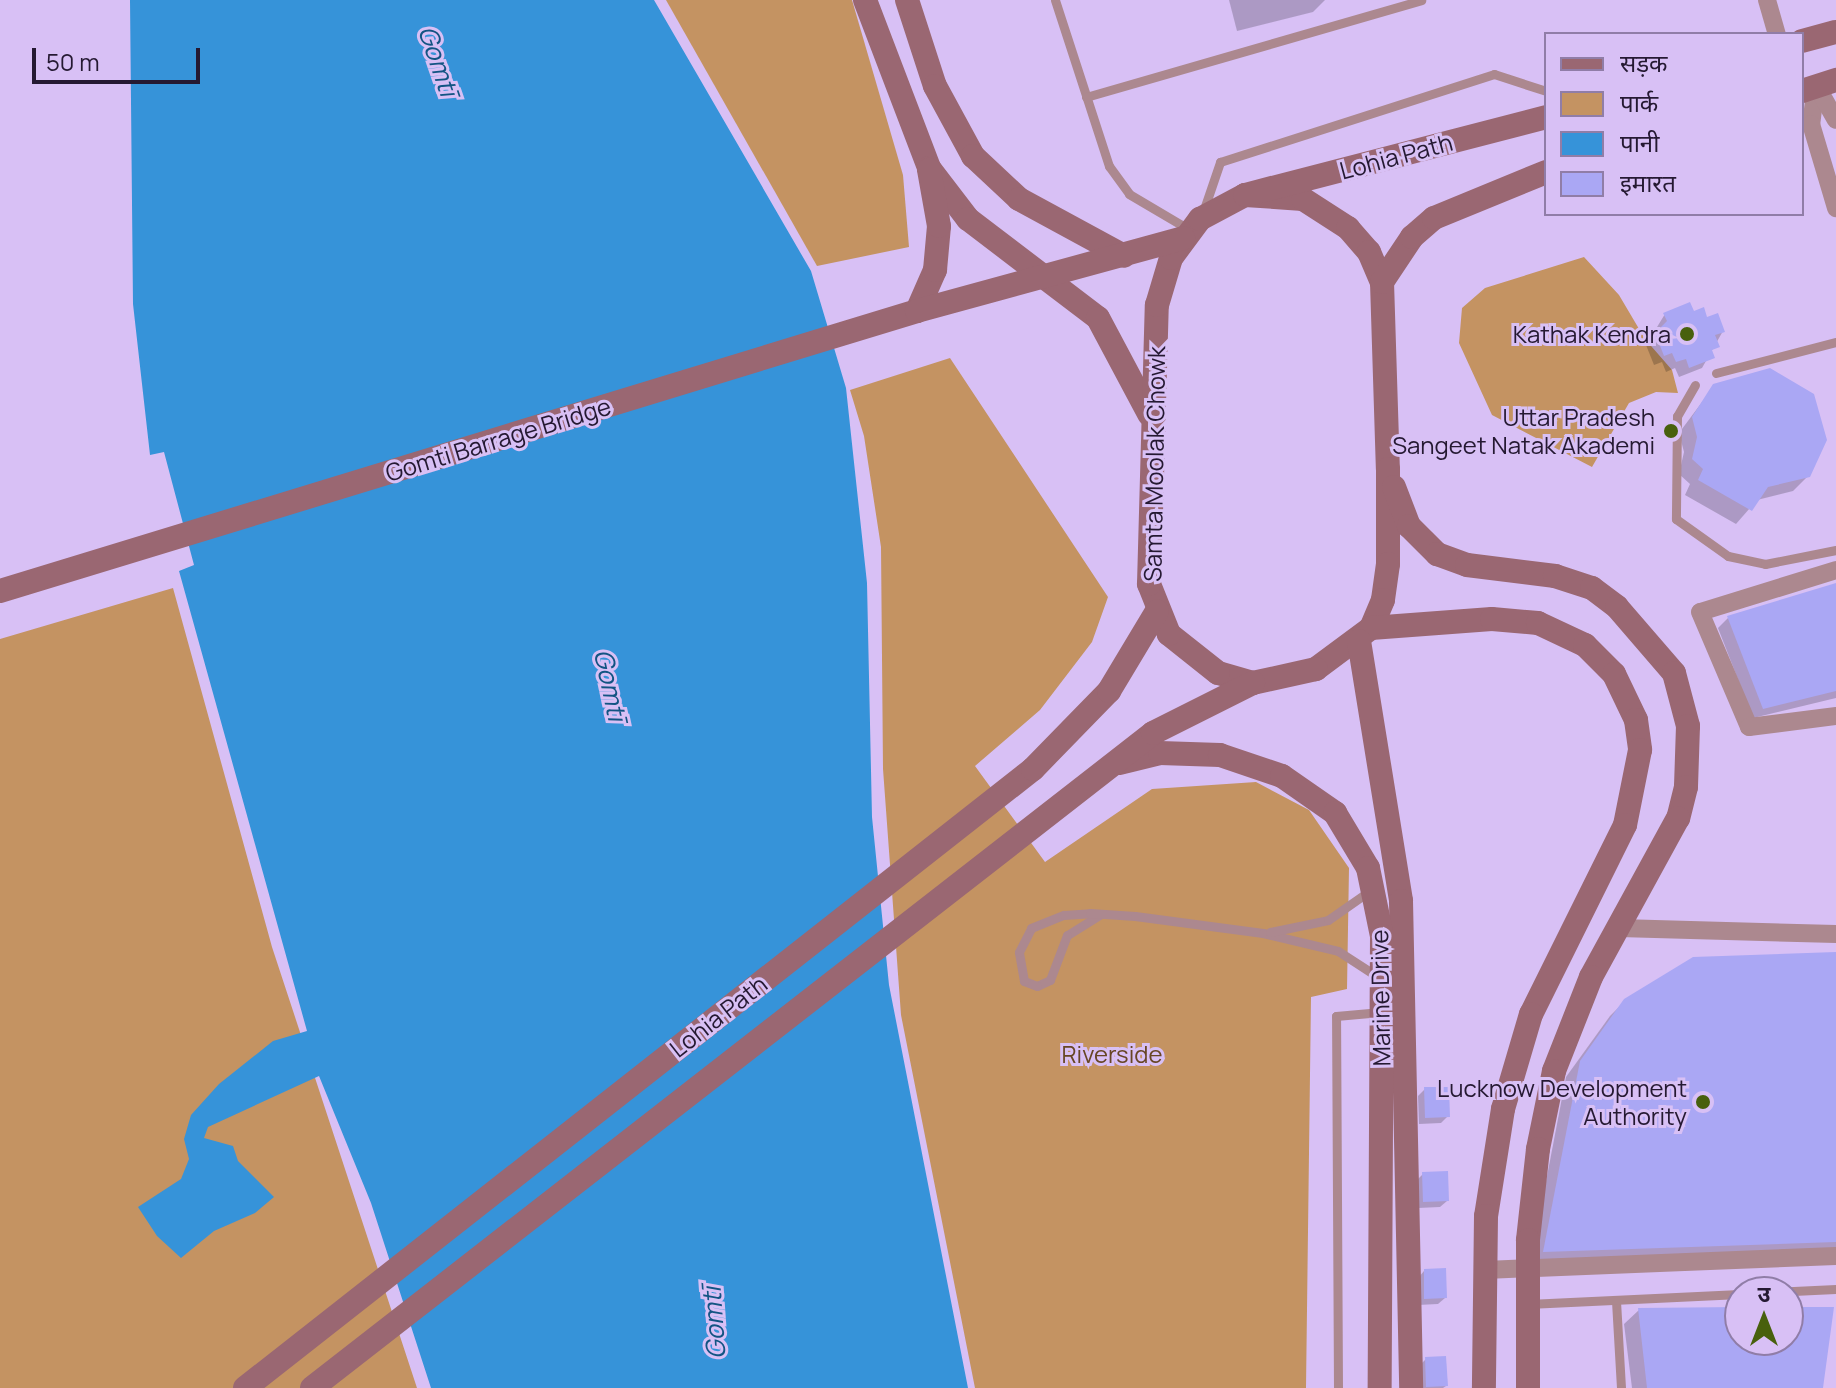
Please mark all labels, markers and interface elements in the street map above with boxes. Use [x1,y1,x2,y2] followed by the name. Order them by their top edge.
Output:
[411,22,465,100] water label: Gomtī
[36,32,204,82] scale bar
[1544,32,1804,216] legend
[46,45,100,78] text: 50 m
[1620,46,1668,79] text: सड़क
[1620,86,1658,119] text: पार्क
[1620,126,1659,159] text: पानी
[1336,127,1456,185] street label: Lohia Path
[1620,166,1676,199] text: इमारत
[1513,320,1671,348] place label: Kathak Kendra
[1678,325,1696,343] marker: Kathak Kendra
[1138,346,1170,582] street label: Samta Moolak Chowk
[382,391,614,487] street label: Gomti Barrage Bridge
[1392,403,1655,459] place label: Uttar Pradesh Sangeet Natak Akademi
[1662,422,1680,440] marker: Uttar Pradesh Sangeet Natak Akademi
[587,646,633,724] water label: Gomtī
[1364,929,1396,1067] street label: Marine Drive
[664,969,772,1063] street label: Lohia Path
[1061,1040,1163,1068] park label: Riverside
[1437,1074,1687,1130] place label: Lucknow Development Authority
[1694,1093,1712,1111] marker: Lucknow Development Authority
[1724,1276,1804,1356] north arrow
[1758,1279,1770,1309] text: उ
[696,1286,732,1360] water label: Gomtī

